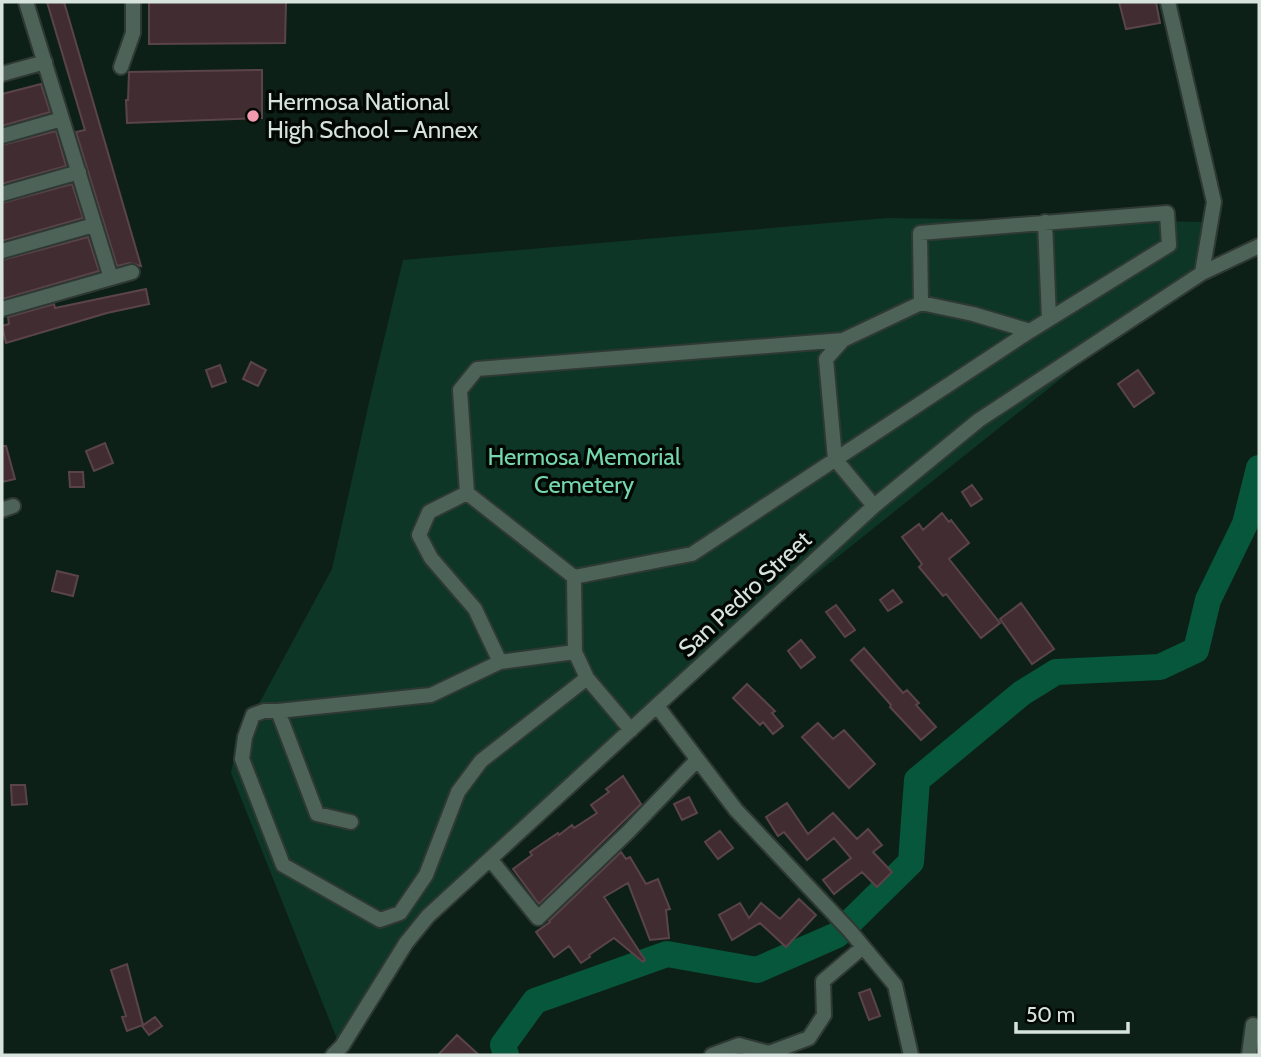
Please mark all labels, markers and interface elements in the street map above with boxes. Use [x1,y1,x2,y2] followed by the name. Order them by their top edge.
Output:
[267,87,479,144] place label: Hermosa National High School – Annex
[245,108,261,124] marker: Hermosa National High School – Annex
[487,442,681,499] park label: Hermosa Memorial Cemetery
[672,525,817,663] street label: San Pedro Street
[1016,990,1128,1034] scale bar
[1026,1002,1075,1027] text: 50 m

